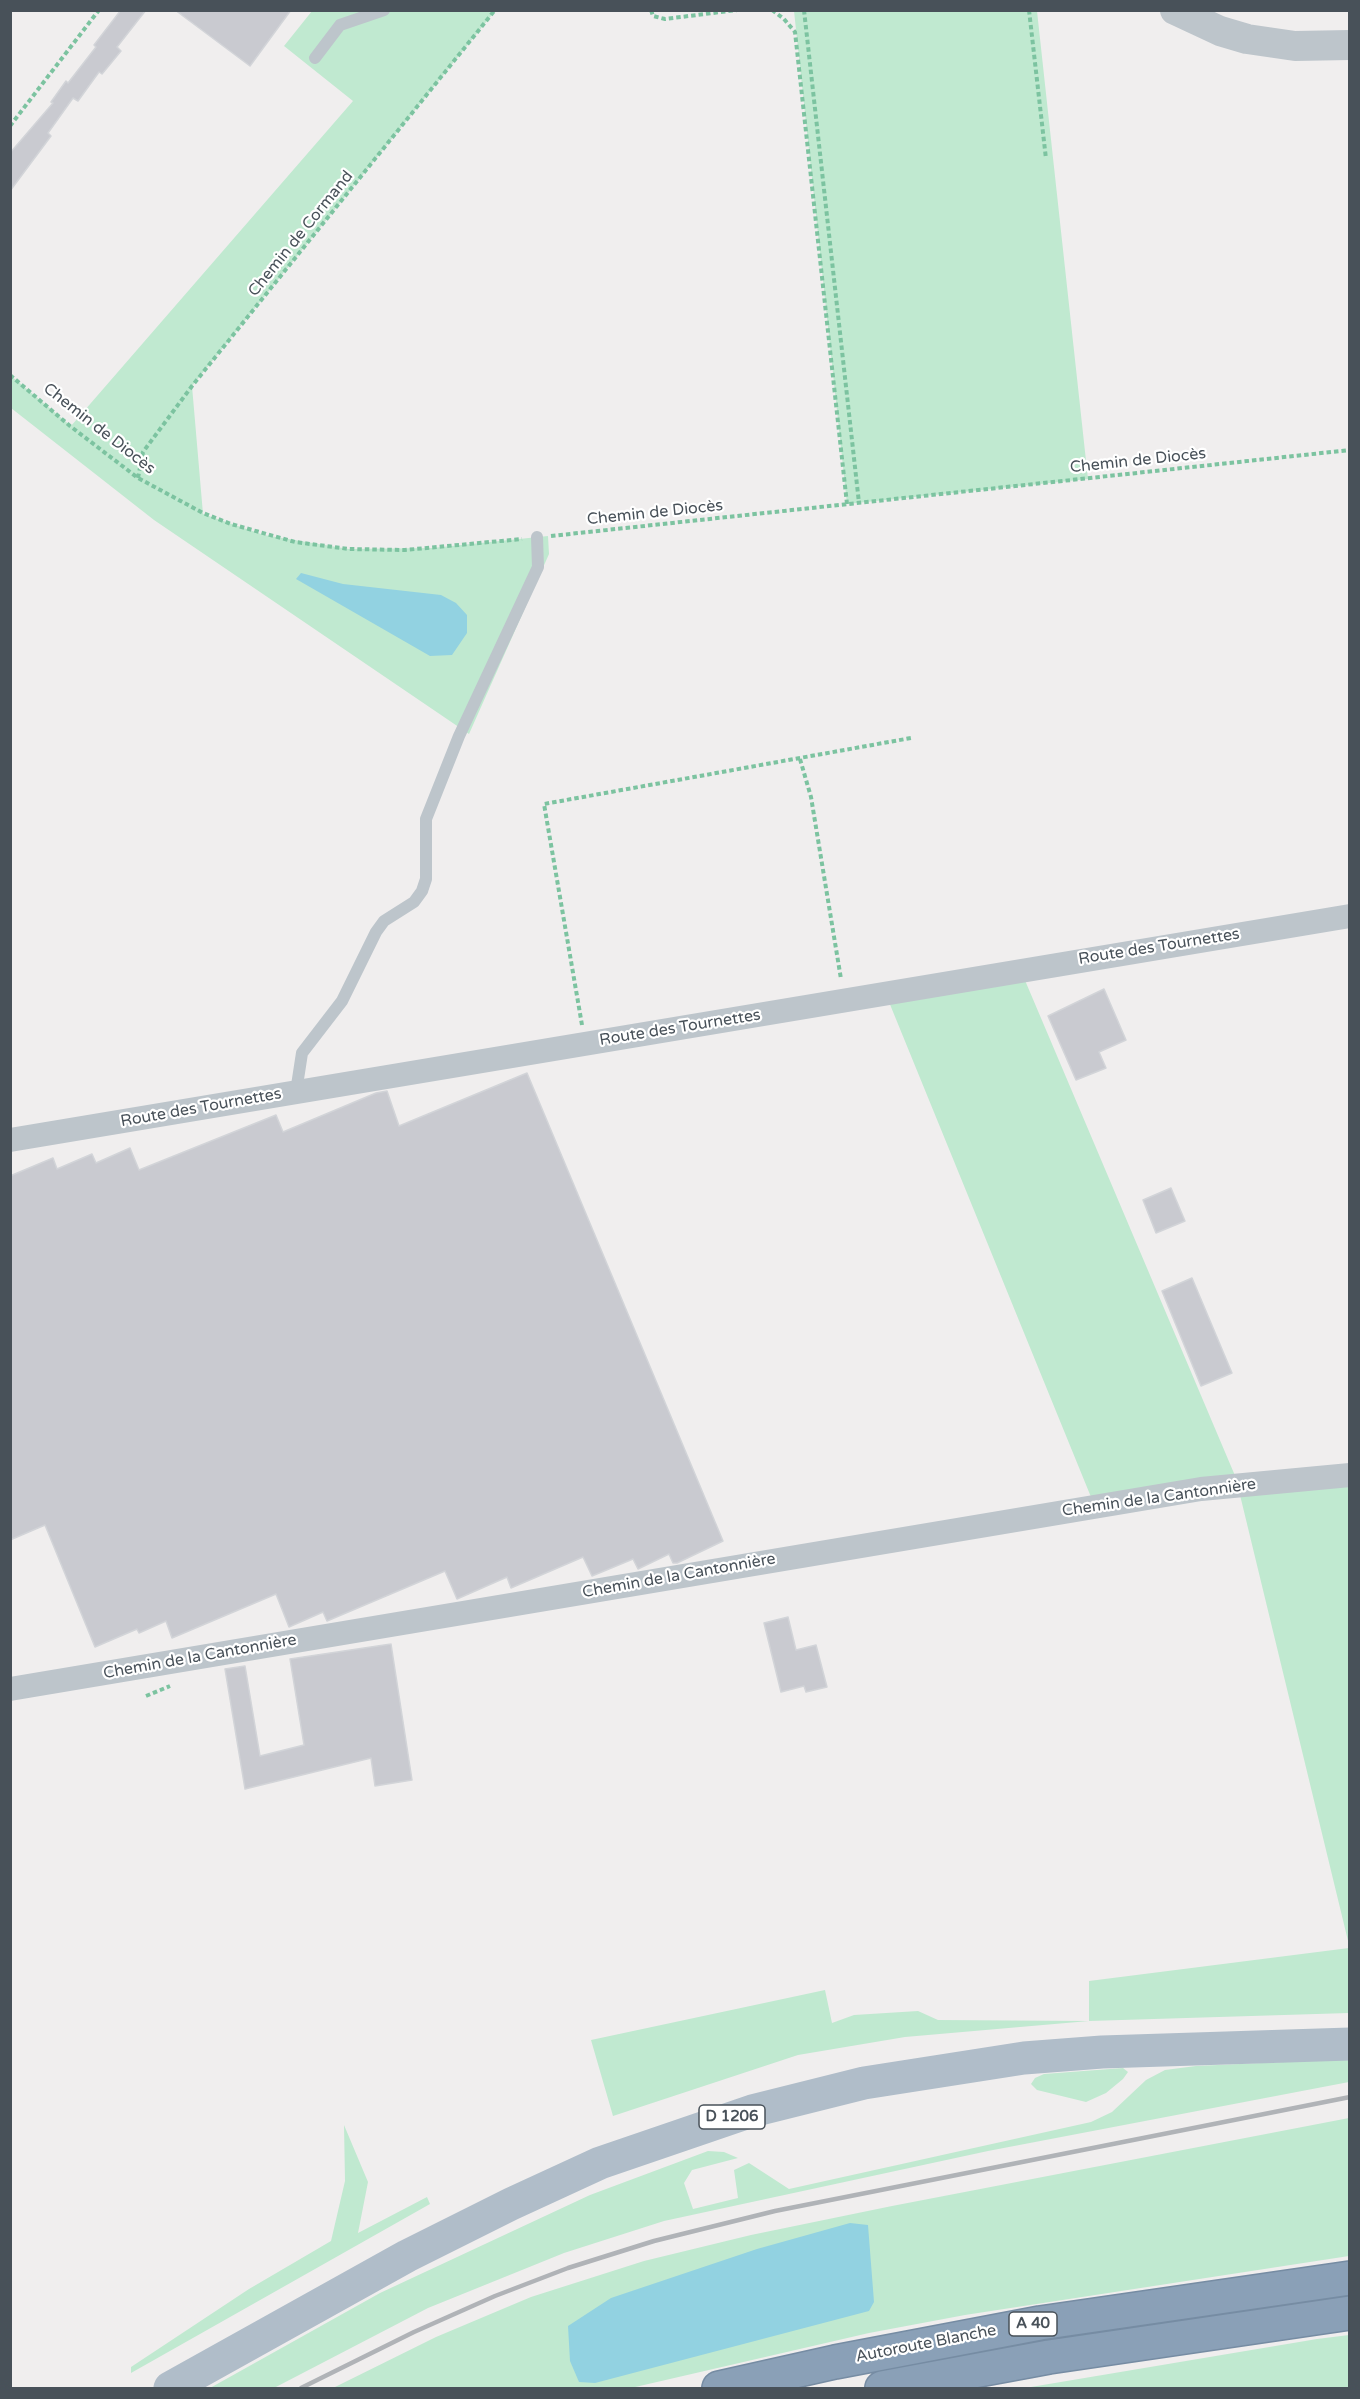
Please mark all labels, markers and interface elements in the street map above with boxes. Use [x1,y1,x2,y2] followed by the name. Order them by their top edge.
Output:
[244,167,358,301] street label: Chemin de Cormand
[39,379,159,479] street label: Chemin de Diocès
[1069,444,1207,478] street label: Chemin de Diocès
[586,496,724,530] street label: Chemin de Diocès
[1077,925,1241,969] street label: Route des Tournettes
[598,1006,762,1050] street label: Route des Tournettes
[119,1084,283,1132] street label: Route des Tournettes
[1061,1475,1257,1521] street label: Chemin de la Cantonnière
[581,1550,777,1602] street label: Chemin de la Cantonnière
[102,1631,298,1683] street label: Chemin de la Cantonnière
[699,2105,765,2129] road number: D 1206
[1009,2312,1057,2336] road number: A 40
[854,2321,998,2367] street label: Autoroute Blanche

